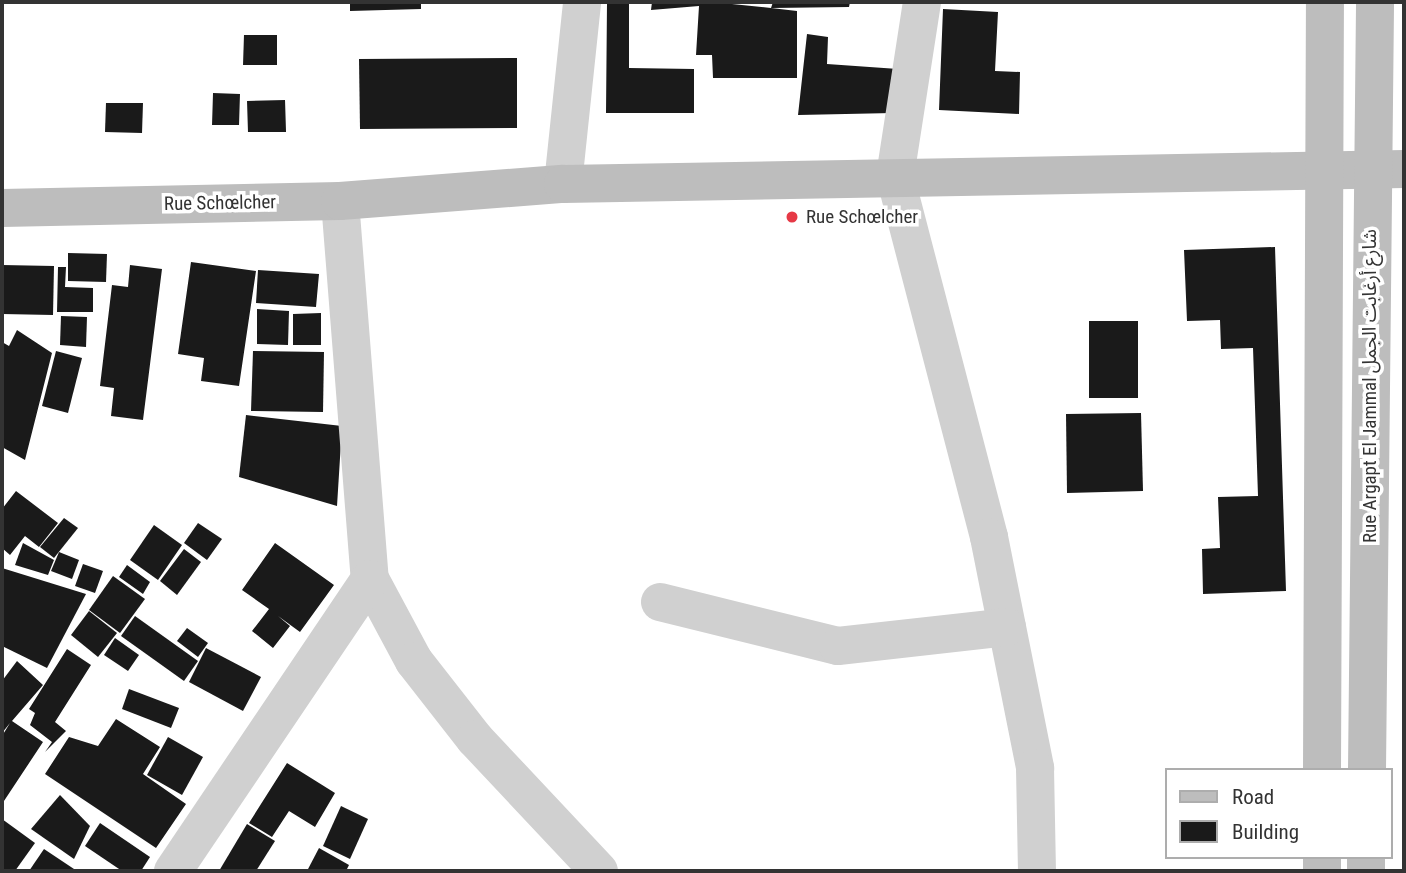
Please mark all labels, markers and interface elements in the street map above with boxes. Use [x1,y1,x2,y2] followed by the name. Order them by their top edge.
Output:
[164,191,276,215] street label: Rue Schœlcher
[806,206,918,228] place label: Rue Schœlcher
[784,209,800,225] marker: Rue Schœlcher
[1359,229,1381,543] street label: Rue Argapt El Jammal شارع أرغابت الجمل
[1164,768,1392,859] legend
[1232,785,1274,809] text: Road
[1232,820,1299,844] text: Building

